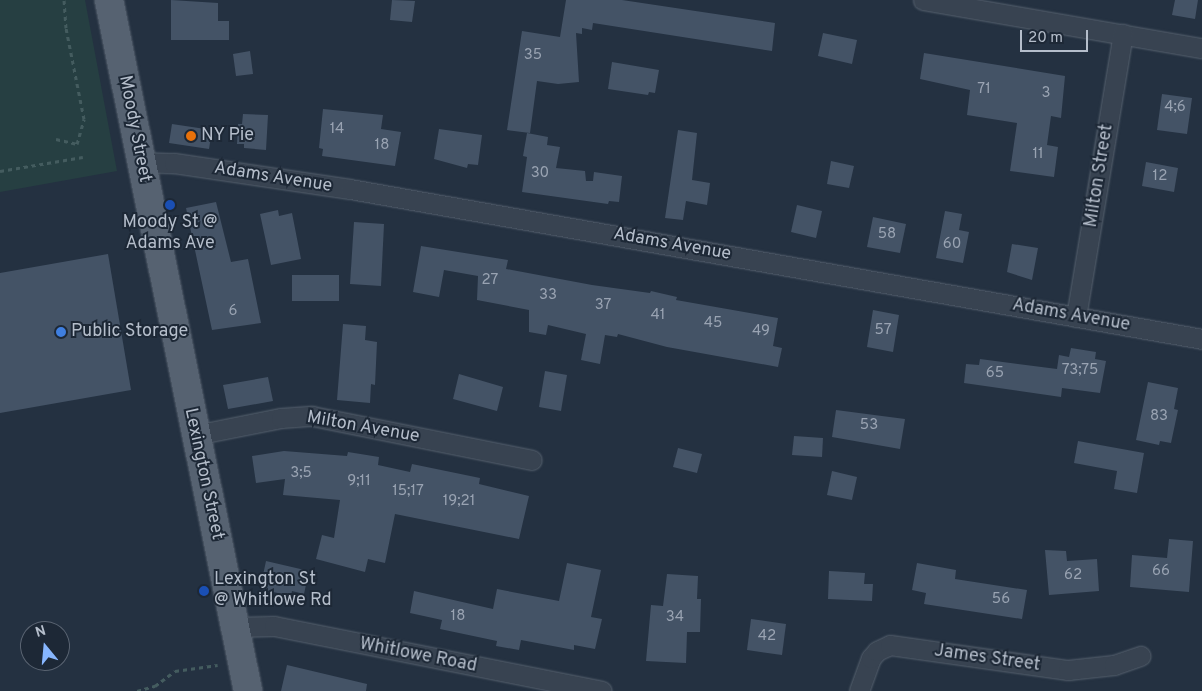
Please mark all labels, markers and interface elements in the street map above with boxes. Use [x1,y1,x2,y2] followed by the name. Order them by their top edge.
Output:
[1022,20,1090,52] scale bar
[1028,29,1063,48] text: 20 m
[524,47,542,65] house number: 35
[113,74,155,184] street label: Moody Street
[977,81,991,99] house number: 71
[1041,85,1051,103] house number: 3
[1164,99,1186,117] house number: 4;6
[330,121,344,139] house number: 14
[1081,123,1119,229] street label: Milton Street
[201,125,255,147] place label: NY Pie
[185,130,197,142] marker: NY Pie
[375,137,389,155] house number: 18
[1032,146,1044,164] house number: 11
[212,158,334,198] street label: Adams Avenue
[531,165,549,183] house number: 30
[1153,168,1167,186] house number: 12
[164,199,176,211] marker: Moody St @ Adams Ave
[122,213,218,255] place label: Moody St @ Adams Ave
[611,224,733,266] street label: Adams Avenue
[878,226,896,244] house number: 58
[943,236,961,254] house number: 60
[482,272,498,290] house number: 27
[539,287,557,305] house number: 33
[1010,295,1132,337] street label: Adams Avenue
[595,297,611,315] house number: 37
[229,303,237,321] house number: 6
[651,307,665,325] house number: 41
[704,315,722,333] house number: 45
[71,321,188,343] place label: Public Storage
[875,322,891,340] house number: 57
[752,323,770,341] house number: 49
[55,326,67,338] marker: Public Storage
[1062,362,1098,380] house number: 73;75
[986,365,1004,383] house number: 65
[178,406,228,542] street label: Lexington Street
[305,407,421,449] street label: Milton Avenue
[1150,408,1168,426] house number: 83
[860,417,878,435] house number: 53
[290,465,312,483] house number: 3;5
[347,473,371,491] house number: 9;11
[392,483,424,501] house number: 15;17
[443,493,475,511] house number: 19;21
[1152,563,1170,581] house number: 66
[1064,567,1082,585] house number: 62
[214,570,332,612] place label: Lexington St @ Whitlowe Rd
[198,585,210,597] marker: Lexington St @ Whitlowe Rd
[992,591,1010,609] house number: 56
[451,608,465,626] house number: 18
[666,609,684,627] house number: 34
[20,621,70,671] north arrow
[33,623,48,642] text: N
[758,628,776,646] house number: 42
[357,634,479,678] street label: Whitlowe Road
[933,641,1041,677] street label: James Street

